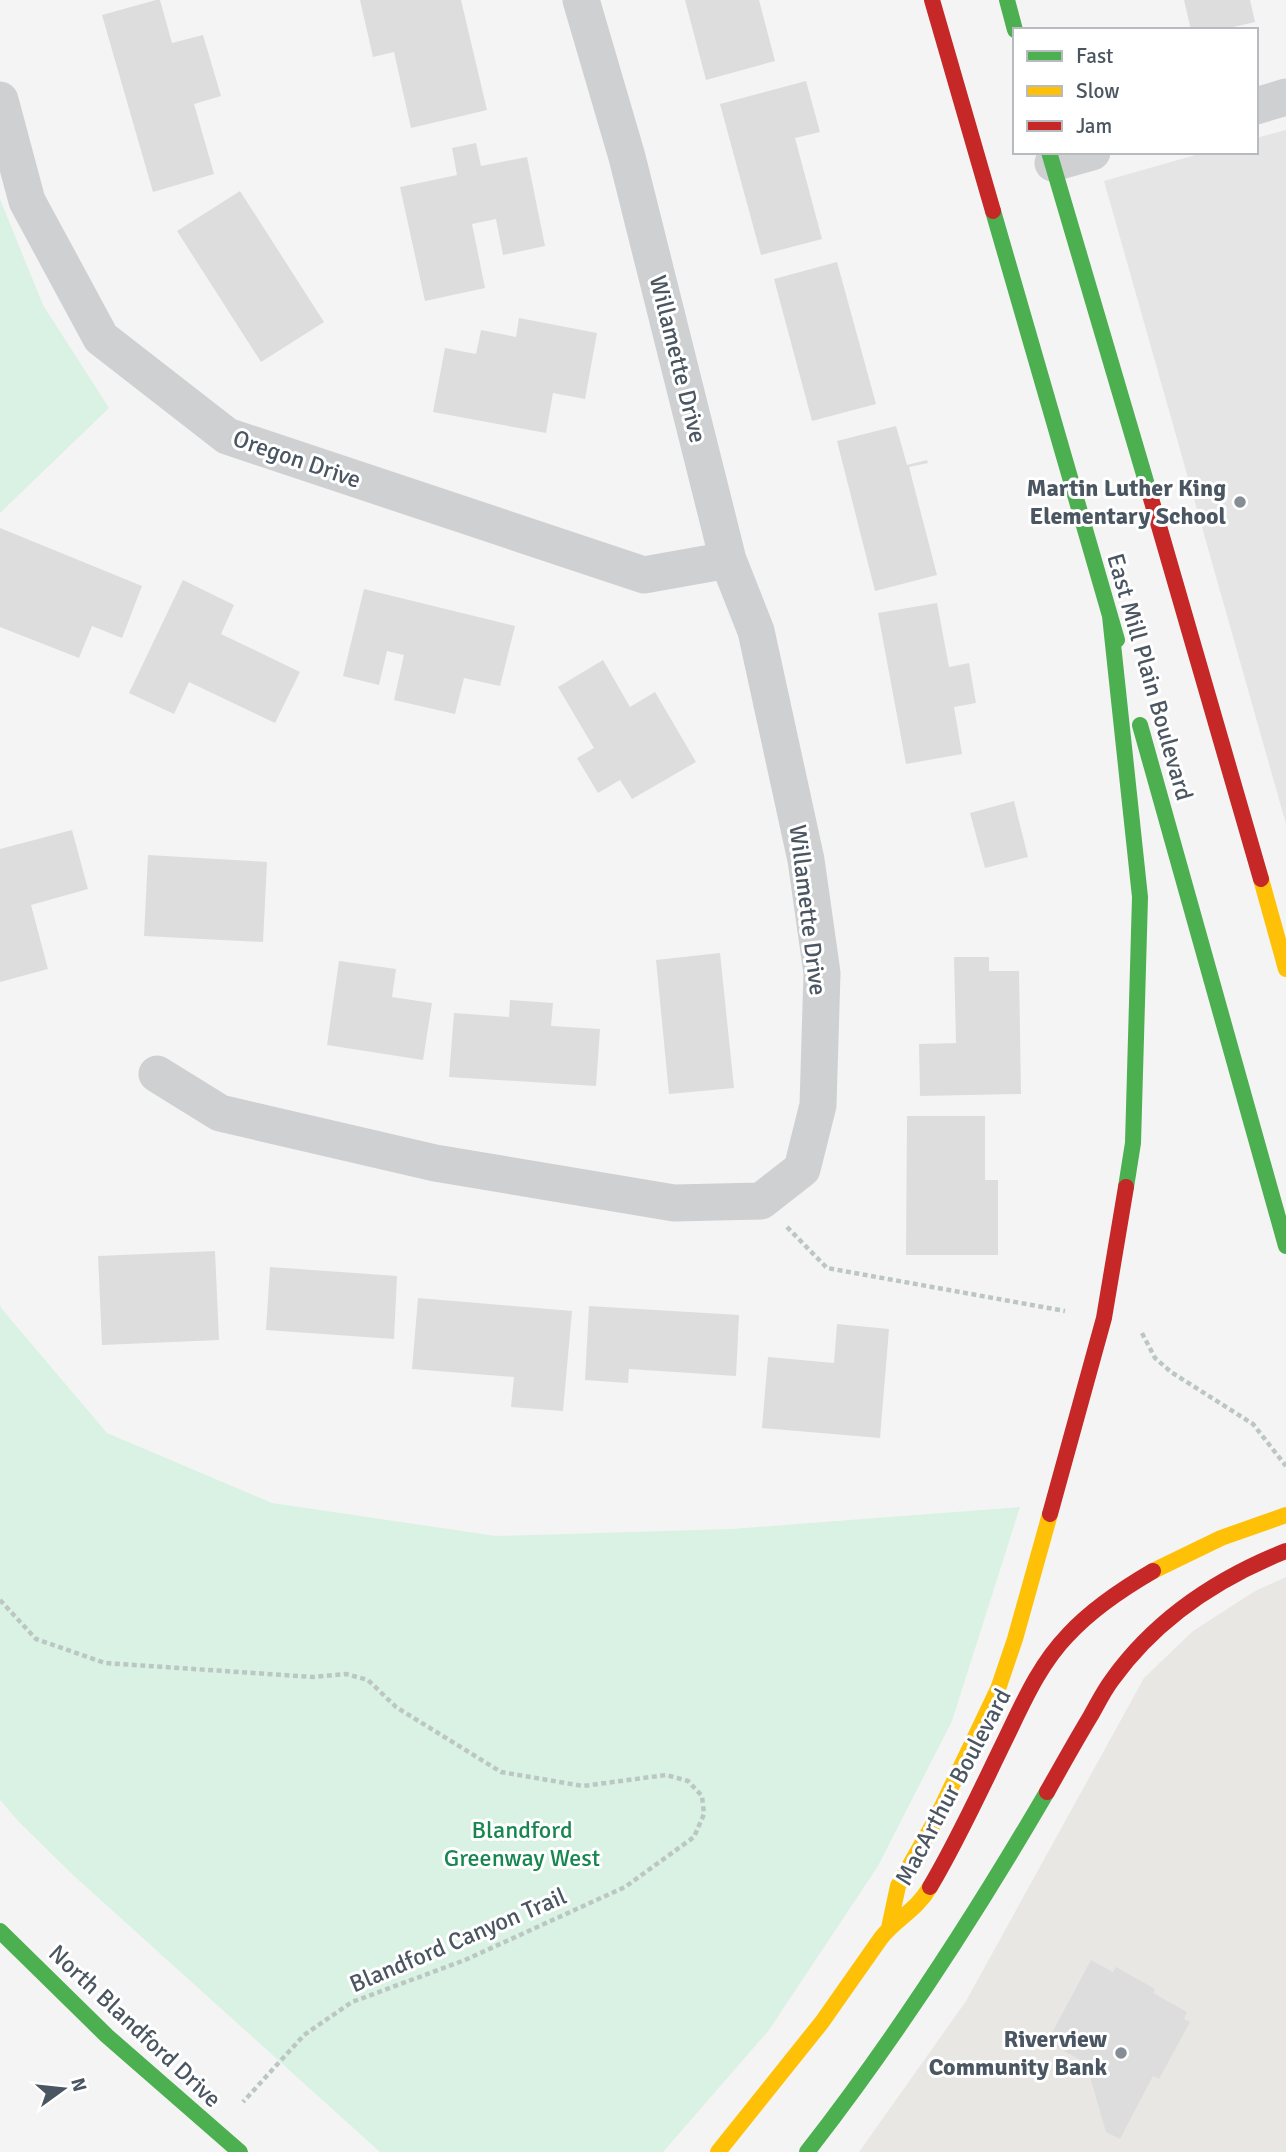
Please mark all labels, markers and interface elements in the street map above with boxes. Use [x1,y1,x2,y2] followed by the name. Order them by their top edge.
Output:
[1013,28,1258,154] legend
[1076,43,1113,69] text: Fast
[1076,78,1120,104] text: Slow
[1076,113,1112,139] text: Jam
[643,272,713,446] street label: Willamette Drive
[229,423,365,495] street label: Oregon Drive
[1026,473,1226,531] place label: Martin Luther King Elementary School
[1232,494,1248,510] marker: Martin Luther King Elementary School
[1100,550,1200,804] street label: East Mill Plain Boulevard
[783,823,833,997] street label: Willamette Drive
[888,1683,1018,1891] street label: MacArthur Boulevard
[444,1815,600,1873] park label: Blandford Greenway West
[345,1881,571,1999] street label: Blandford Canyon Trail
[43,1939,227,2113] street label: North Blandford Drive
[929,2024,1108,2082] place label: Riverview Community Bank
[1113,2045,1129,2061] marker: Riverview Community Bank
[28,2054,98,2124] north arrow

